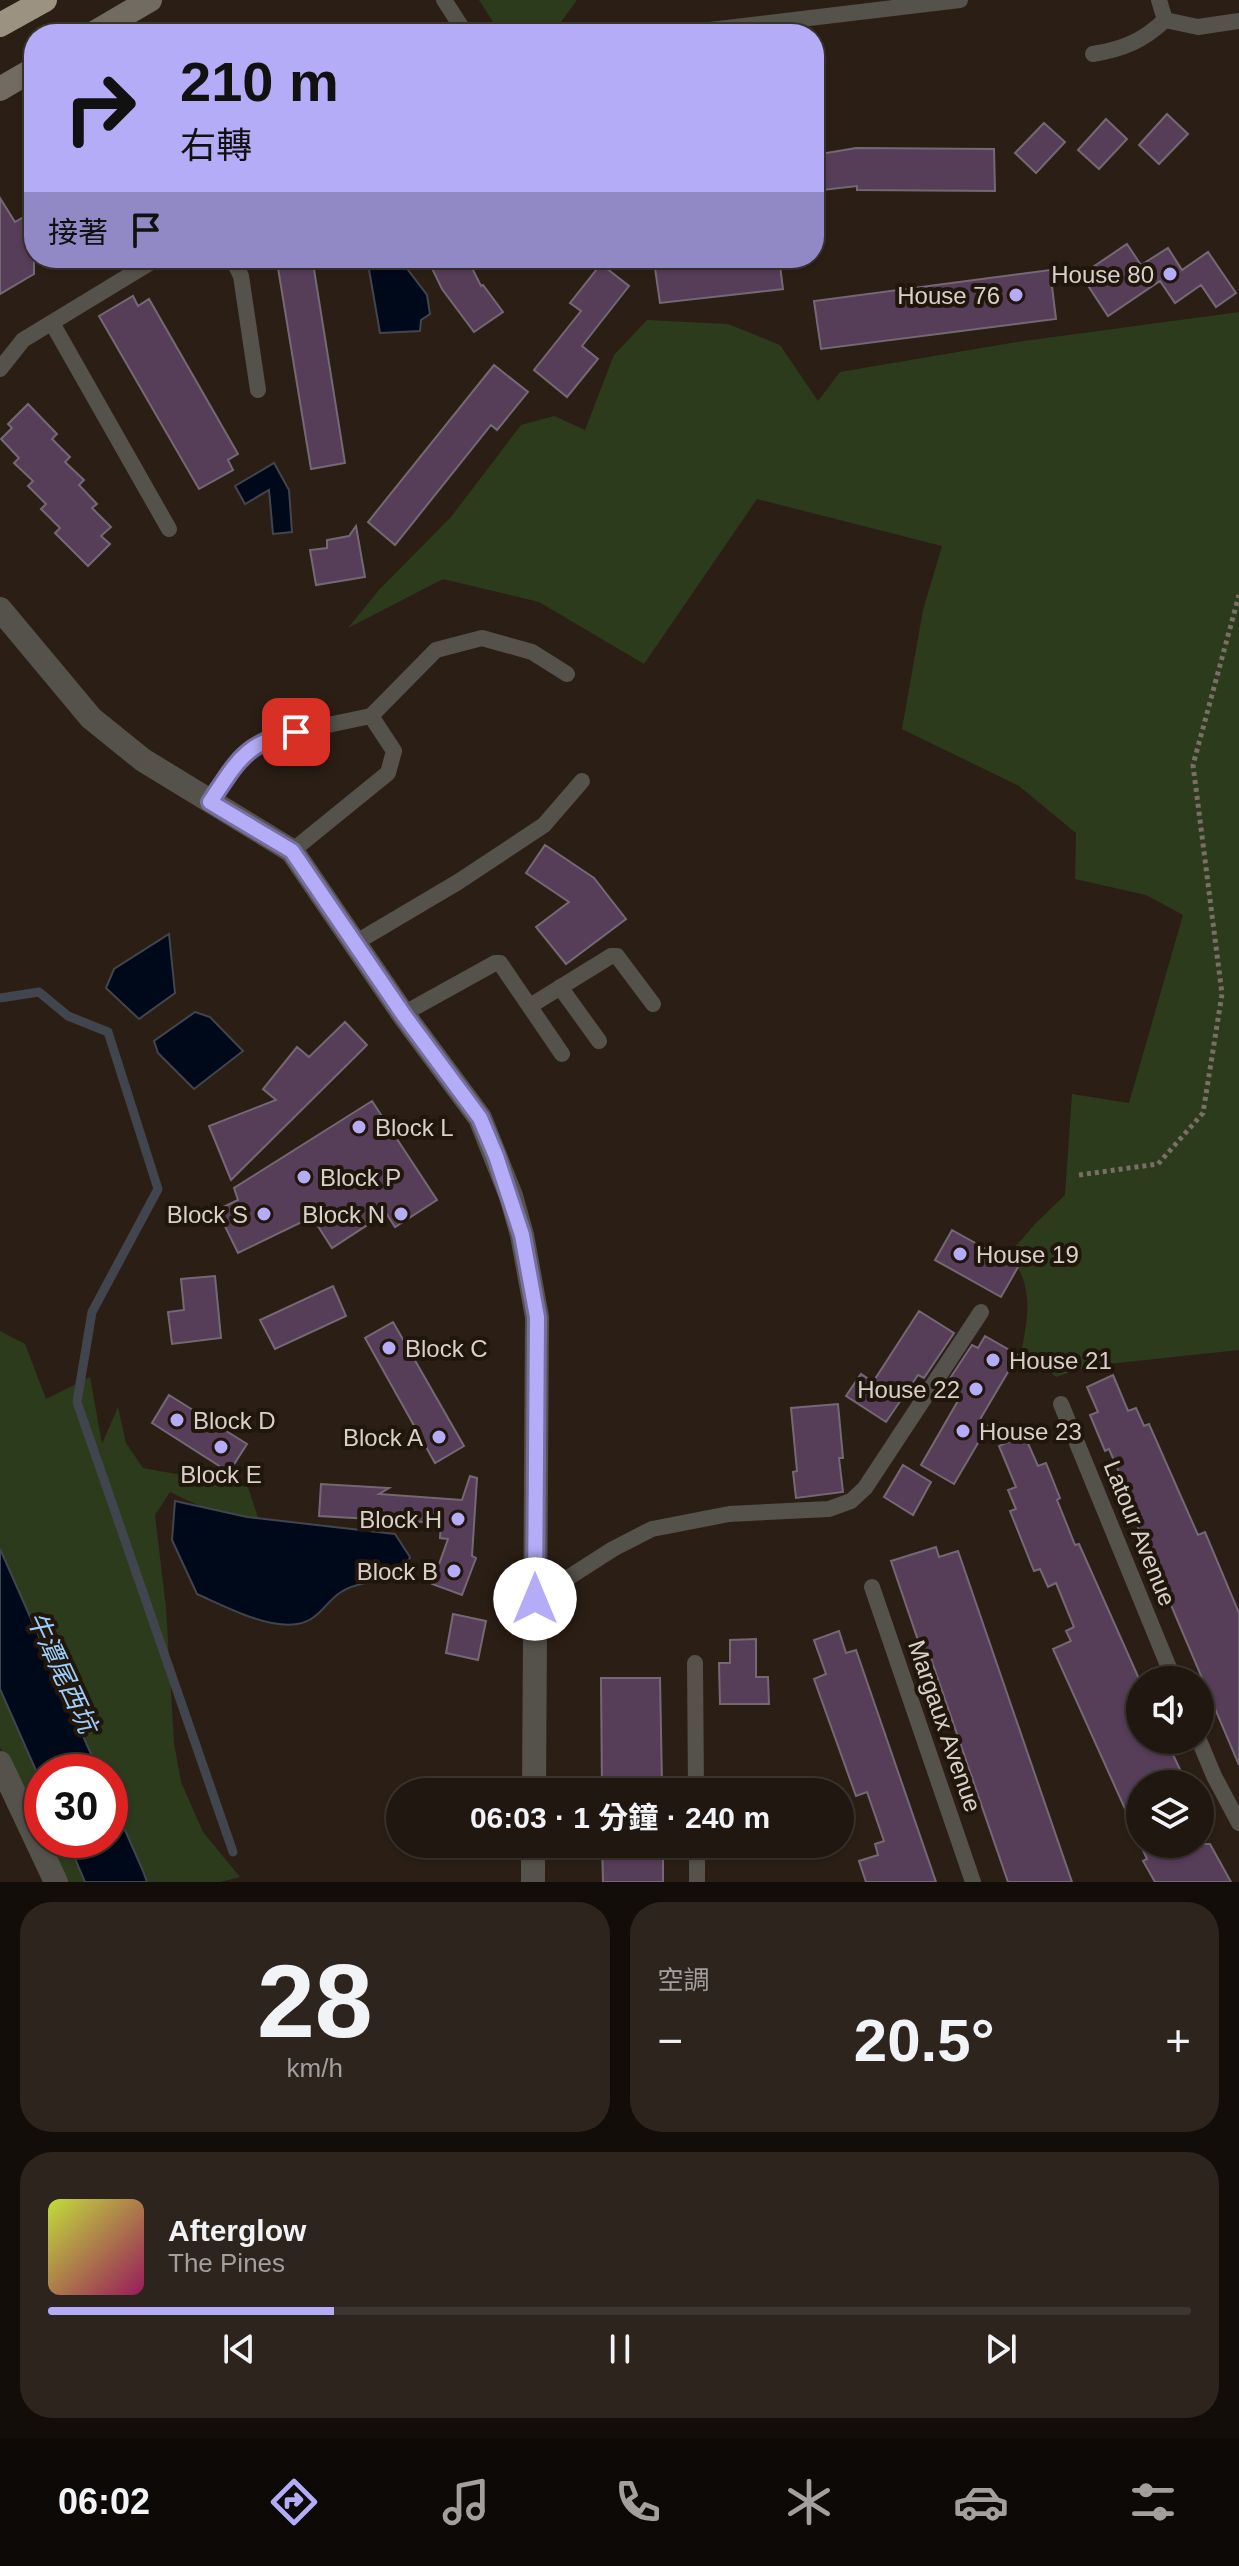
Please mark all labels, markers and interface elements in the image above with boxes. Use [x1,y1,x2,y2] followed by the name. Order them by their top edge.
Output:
[180,50,339,113] text: 210 m
[48,56,152,160] icon: right
[180,125,252,166] text: 右轉
[124,208,168,252] icon: arrive
[48,216,108,249] text: 接著
[1051,261,1154,288] place label: House 80
[1161,265,1179,283] marker: House 80
[897,282,1000,309] place label: House 76
[1007,286,1025,304] marker: House 76
[262,698,330,766] pin
[274,710,318,754] icon: arrive
[375,1114,454,1141] place label: Block L
[350,1118,368,1136] marker: Block L
[320,1164,401,1191] place label: Block P
[295,1168,313,1186] marker: Block P
[167,1201,248,1228] place label: Block S
[302,1201,385,1228] place label: Block N
[255,1205,273,1223] marker: Block S
[392,1205,410,1223] marker: Block N
[976,1241,1079,1268] place label: House 19
[951,1245,969,1263] marker: House 19
[405,1335,488,1362] place label: Block C
[380,1339,398,1357] marker: Block C
[1009,1347,1112,1374] place label: House 21
[984,1351,1002,1369] marker: House 21
[857,1376,960,1403] place label: House 22
[967,1380,985,1398] marker: House 22
[193,1407,276,1434] place label: Block D
[168,1411,186,1429] marker: Block D
[979,1418,1082,1445] place label: House 23
[954,1422,972,1440] marker: House 23
[343,1424,423,1451] place label: Block A
[430,1428,448,1446] marker: Block A
[212,1438,230,1456] marker: Block E
[1099,1456,1181,1610] street label: Latour Avenue
[180,1461,262,1488] place label: Block E
[359,1506,442,1533] place label: Block H
[449,1510,467,1528] marker: Block H
[493,1557,577,1641] position arrow
[357,1558,438,1585] place label: Block B
[445,1562,463,1580] marker: Block B
[21,1607,105,1741] water label: 牛潭尾西坑
[903,1637,987,1815] street label: Margaux Avenue
[1126,1666,1214,1858] map controls
[1126,1666,1214,1754] button: sound
[24,1754,128,1858] speed limit sign: 30
[1126,1770,1214,1858] button: layers
[470,1801,770,1834] text: 06:03 · 1 分鐘 · 240 m
[257,1943,373,2059] text: 28
[658,1965,710,1995] text: 空調
[854,2007,995,2074] text: 20.5°
[658,2016,683,2065] text: −
[1165,2016,1191,2065] text: +
[287,2053,343,2083] text: km/h
[168,2214,306,2247] text: Afterglow
[168,2248,285,2278] text: The Pines
[217,2327,261,2371] icon: previous
[598,2327,642,2371] icon: pause
[979,2327,1023,2371] icon: next
[266,2474,322,2530] icon: directions
[438,2474,494,2530] icon: music
[610,2474,666,2530] icon: phone
[781,2474,837,2530] icon: climate
[953,2474,1009,2530] icon: car
[1125,2474,1181,2530] icon: filters
[58,2481,150,2522] text: 06:02

